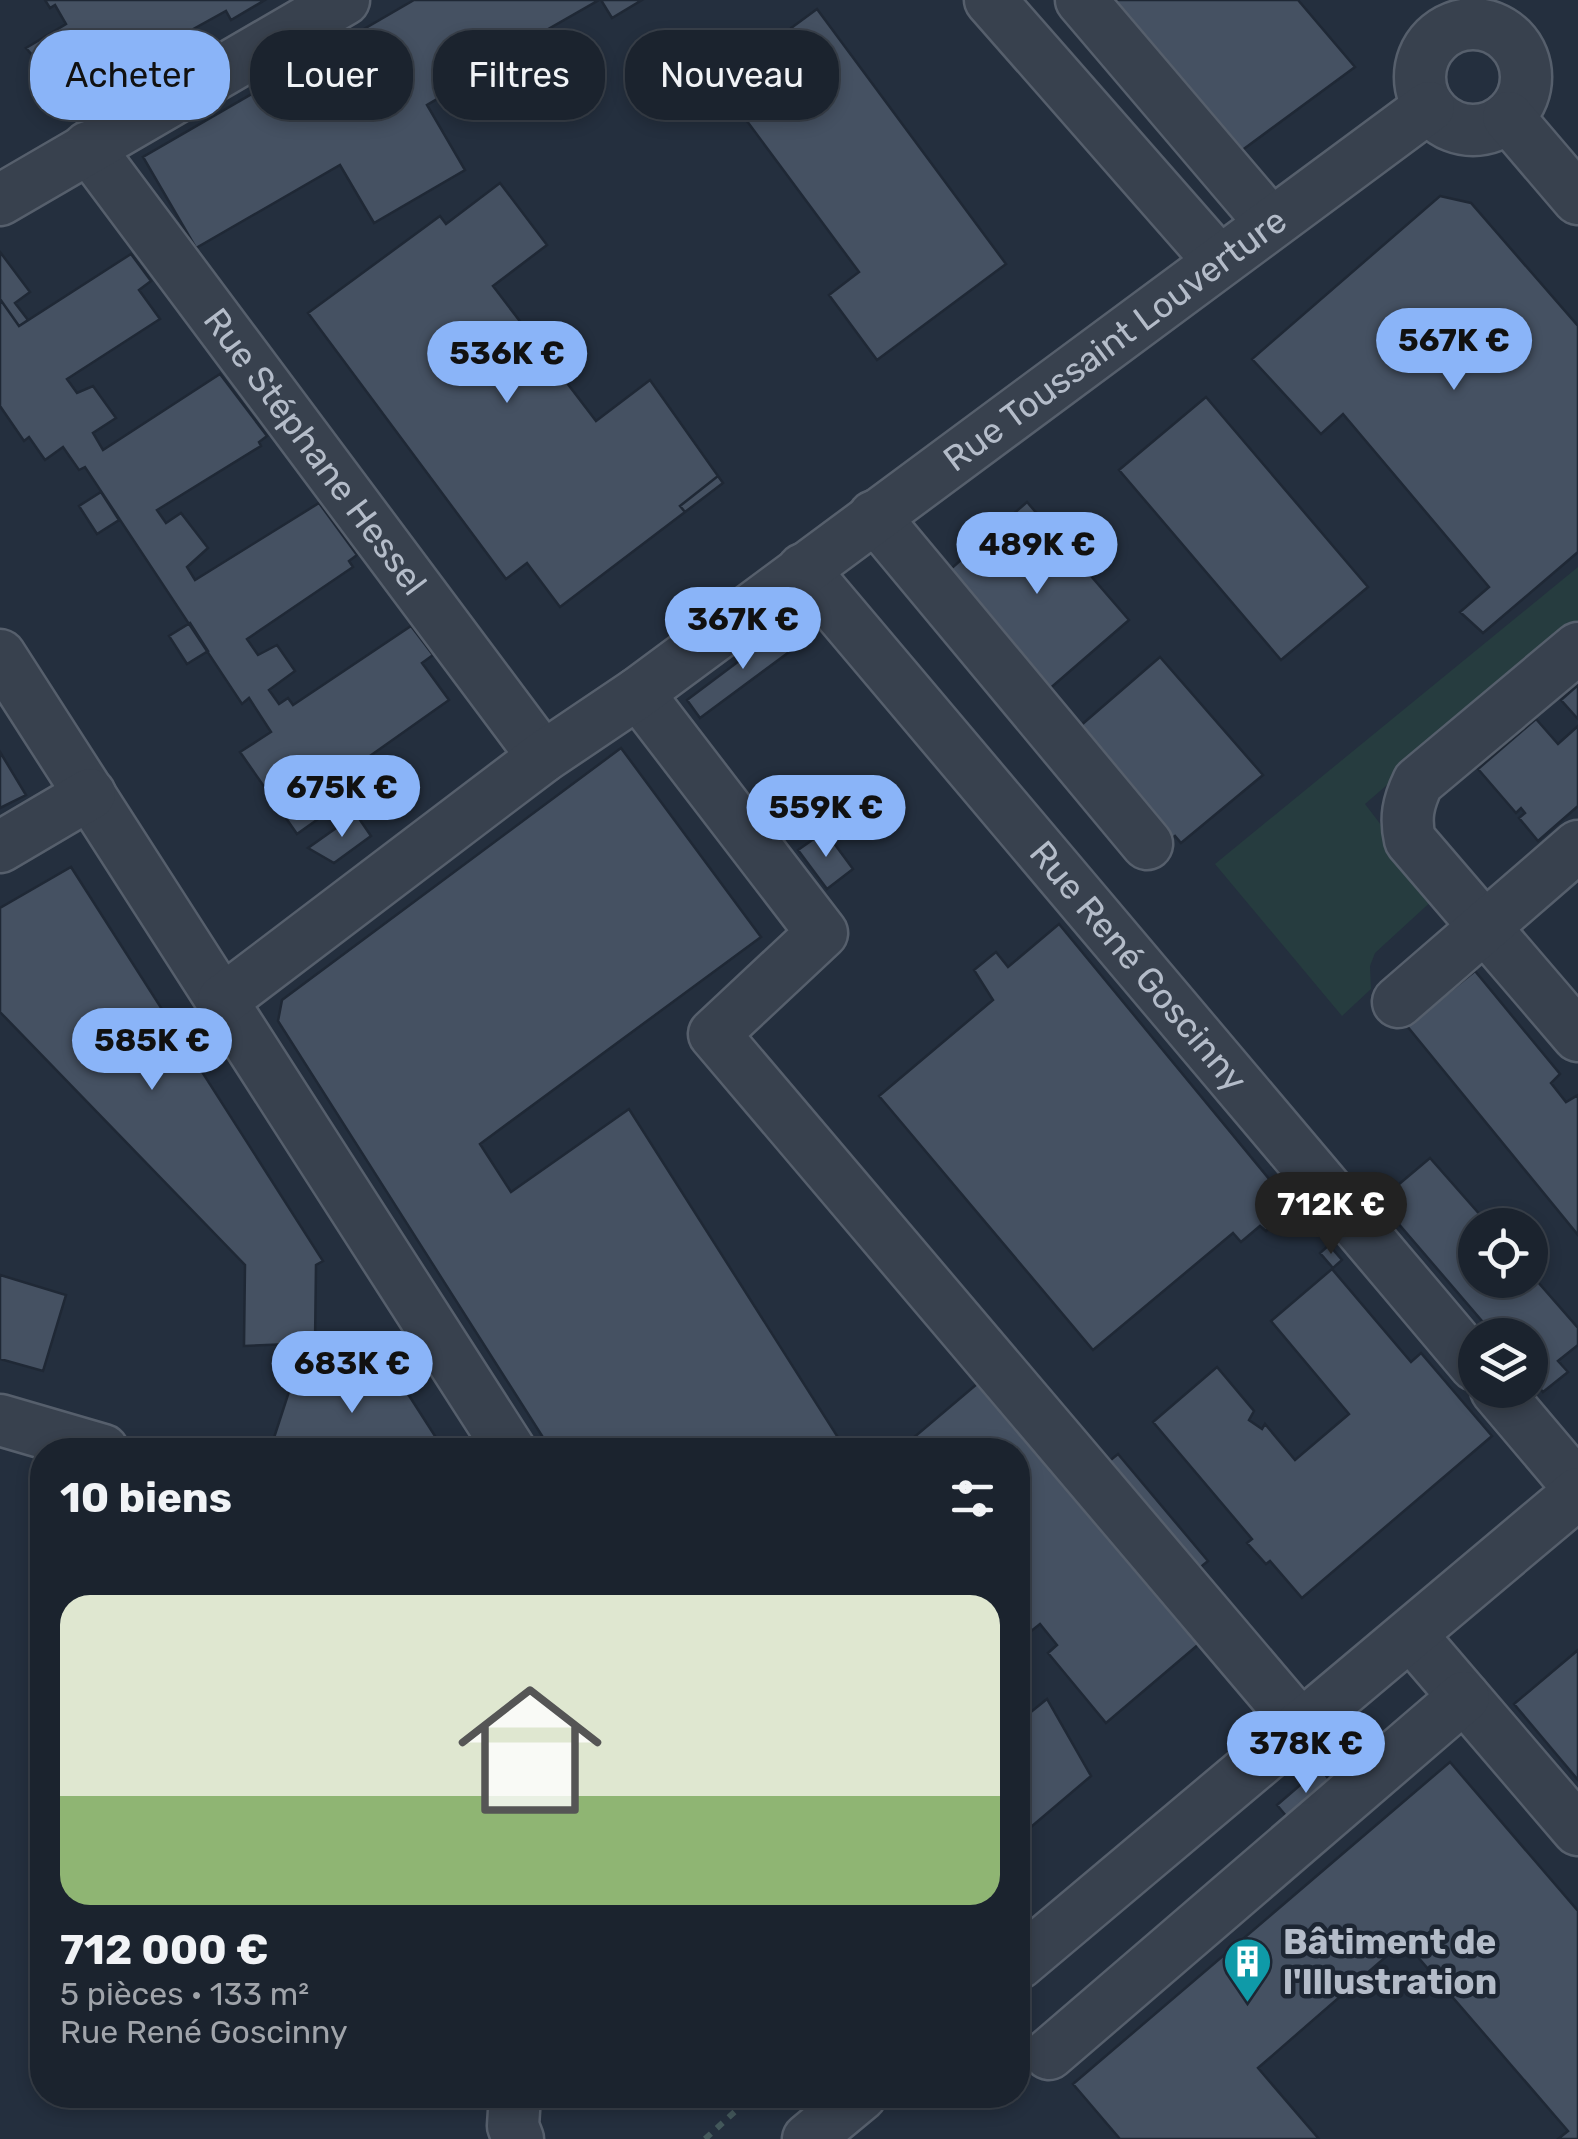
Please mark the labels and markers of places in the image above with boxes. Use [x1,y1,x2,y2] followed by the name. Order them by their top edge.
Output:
[1373,308,1535,393] pin: 567K €
[426,321,588,406] pin: 536K €
[956,512,1118,597] pin: 489K €
[662,587,824,672] pin: 367K €
[261,755,423,840] pin: 675K €
[745,775,907,860] pin: 559K €
[71,1008,233,1093] pin: 585K €
[1250,1172,1412,1257] pin: 712K €
[271,1331,433,1416] pin: 683K €
[1225,1711,1387,1796] pin: 378K €
[1283,1921,1497,2003] place label: Bâtiment de l'Illustration
[1222,1936,1274,2004] building icon: Bâtiment de l'Illustration

